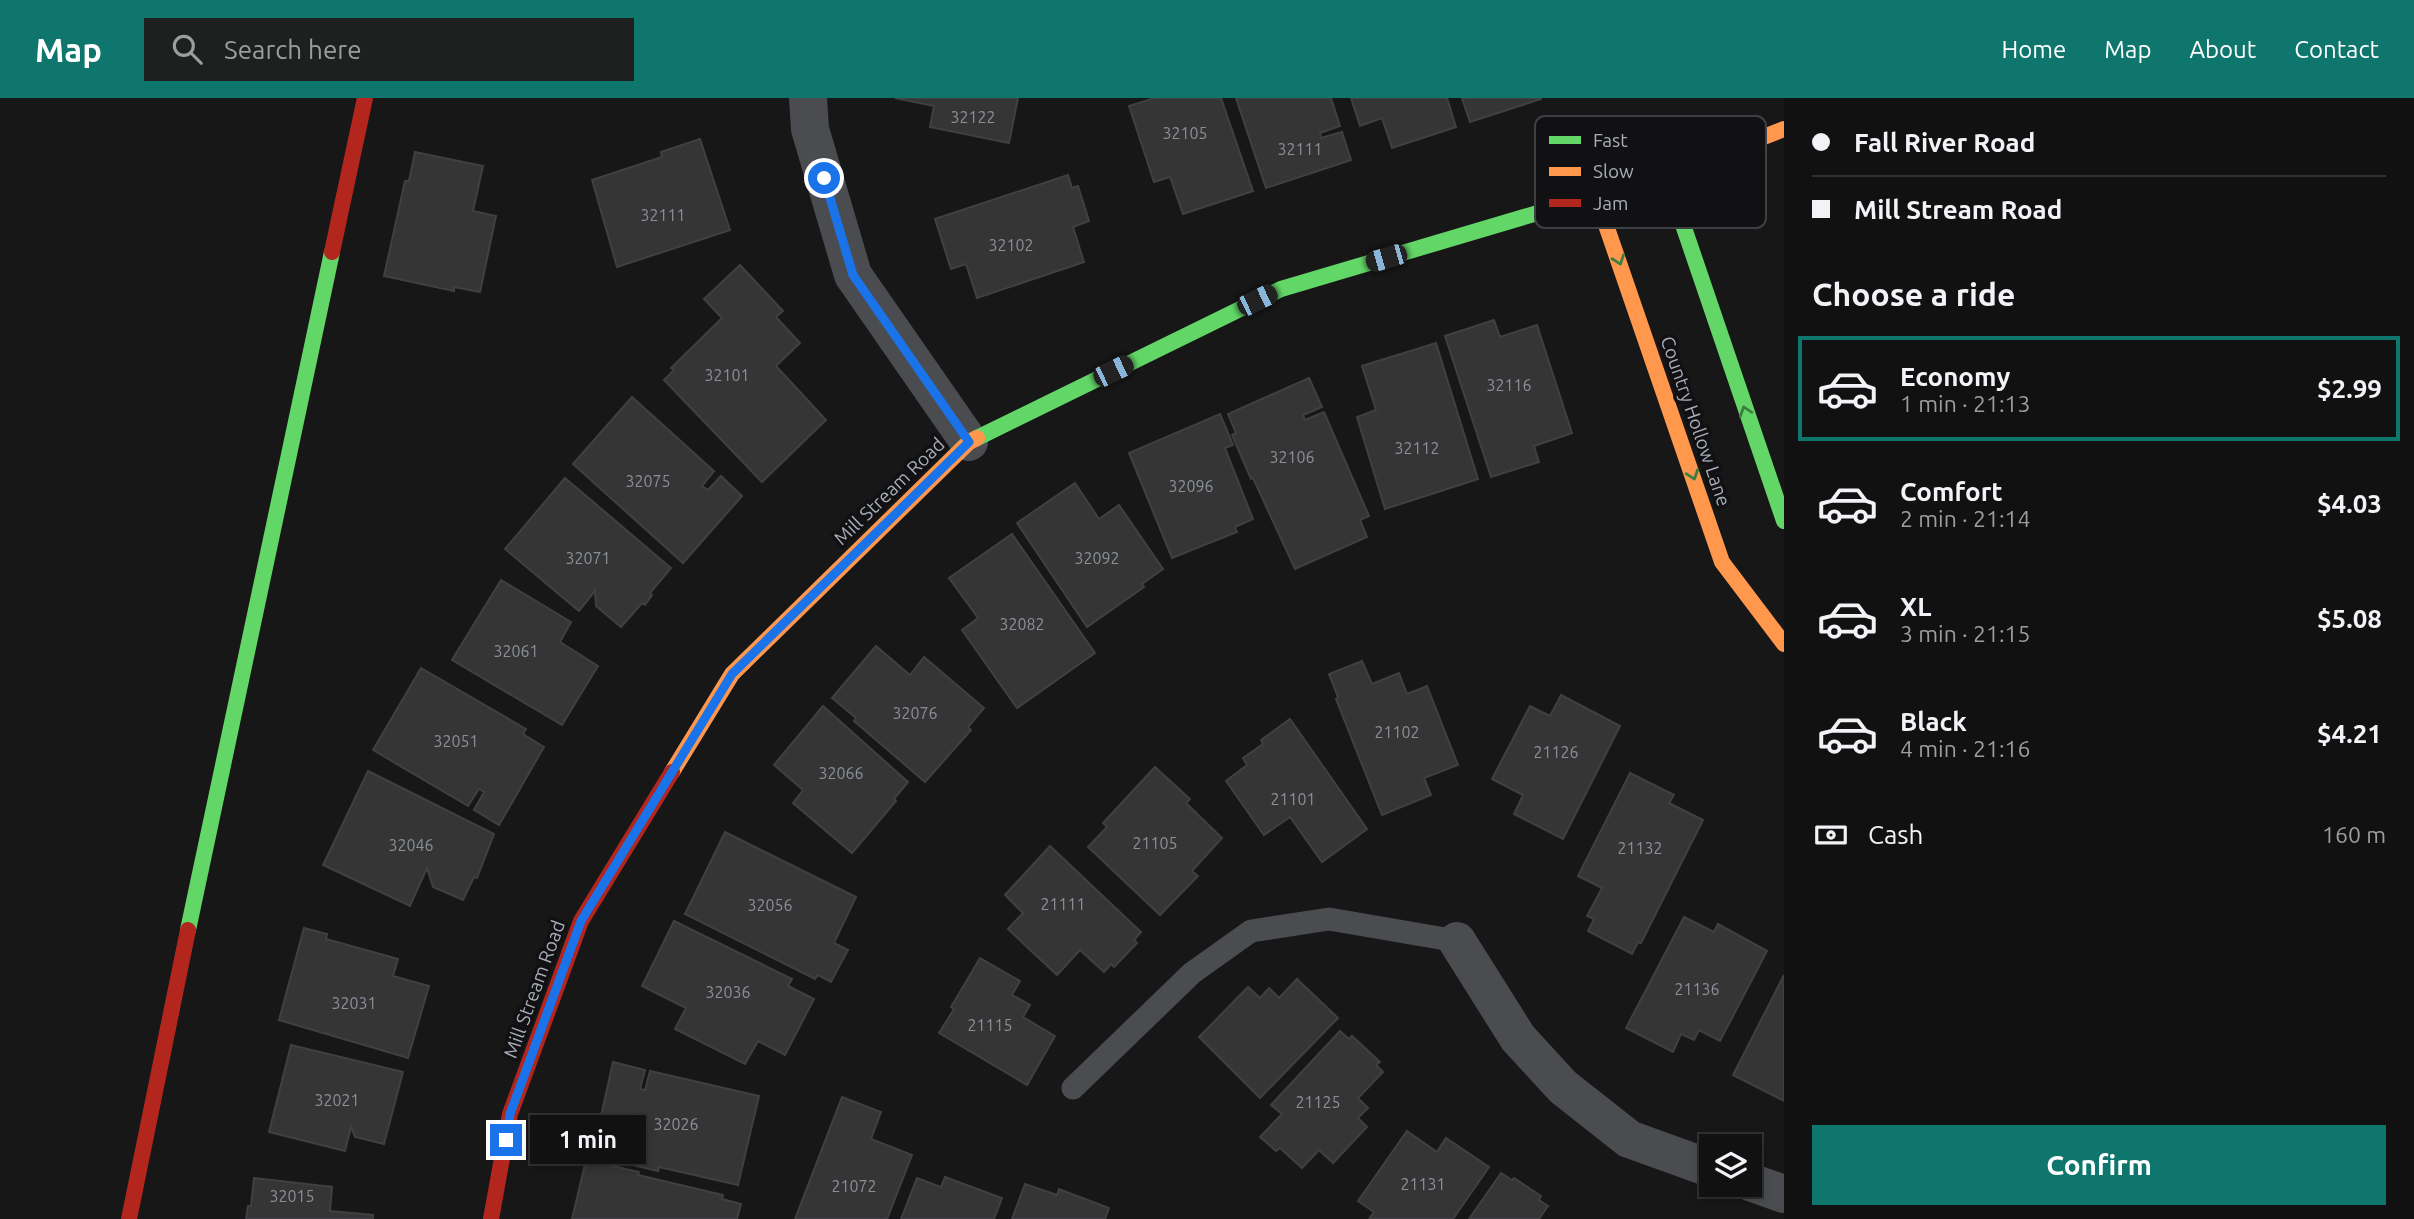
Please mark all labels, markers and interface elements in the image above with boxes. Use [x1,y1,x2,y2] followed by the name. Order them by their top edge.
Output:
[144,18,634,81] search box
[168,30,206,68] icon: search
[35,31,102,68] text: Map
[224,35,362,64] text: Search here
[2001,36,2066,63] text: Home
[2104,36,2151,63] text: Map
[2189,36,2256,63] text: About
[2294,36,2379,63] text: Contact
[950,108,996,126] house number: 32122
[1535,116,1766,228] legend
[1162,124,1208,142] house number: 32105
[1854,128,2035,157] text: Fall River Road
[1593,129,1628,151] text: Fast
[1277,140,1323,158] house number: 32111
[1593,160,1634,182] text: Slow
[808,162,840,194] route start
[1593,192,1629,214] text: Jam
[1854,195,2062,224] text: Mill Stream Road
[640,206,686,224] house number: 32111
[988,236,1034,254] house number: 32102
[1363,242,1410,274] car
[1611,254,1625,266] one-way arrow
[1812,276,2015,312] text: Choose a ride
[1234,281,1281,319] car
[1657,333,1735,509] street label: Country Hollow Lane
[1090,352,1137,390] car
[1816,357,1879,420] icon: car
[1900,362,2010,391] text: Economy
[704,366,750,384] house number: 32101
[2317,374,2382,403] text: $2.99
[1486,376,1532,394] house number: 32116
[1900,391,2031,416] text: 1 min · 21:13
[1739,405,1753,417] one-way arrow
[829,433,949,549] street label: Mill Stream Road
[1394,439,1440,457] house number: 32112
[1269,448,1315,466] house number: 32106
[1685,469,1699,481] one-way arrow
[625,472,671,490] house number: 32075
[1816,472,1879,535] icon: car
[1168,477,1214,495] house number: 32096
[1900,477,2003,506] text: Comfort
[2317,489,2382,518] text: $4.03
[1900,506,2031,531] text: 2 min · 21:14
[565,549,611,567] house number: 32071
[1074,549,1120,567] house number: 32092
[1816,587,1879,650] icon: car
[1900,592,1931,621] text: XL
[2317,604,2382,633] text: $5.08
[999,615,1045,633] house number: 32082
[1900,621,2031,646] text: 3 min · 21:15
[493,642,539,660] house number: 32061
[1816,702,1879,765] icon: car
[892,704,938,722] house number: 32076
[1900,707,1967,736] text: Black
[2317,719,2382,748] text: $4.21
[1374,723,1420,741] house number: 21102
[433,732,479,750] house number: 32051
[1900,736,2031,761] text: 4 min · 21:16
[1533,743,1579,761] house number: 21126
[818,764,864,782] house number: 32066
[1270,790,1316,808] house number: 21101
[1812,816,1850,854] icon: cash
[1868,820,1923,849] text: Cash
[2322,822,2386,847] text: 160 m
[1132,834,1178,852] house number: 21105
[388,836,434,854] house number: 32046
[1617,839,1663,857] house number: 21132
[1040,895,1086,913] house number: 21111
[747,896,793,914] house number: 32056
[499,917,569,1061] street label: Mill Stream Road
[1674,980,1720,998] house number: 21136
[705,983,751,1001] house number: 32036
[331,994,377,1012] house number: 32031
[967,1016,1013,1034] house number: 21115
[314,1091,360,1109] house number: 32021
[1295,1093,1341,1111] house number: 21125
[653,1115,699,1133] house number: 32026
[530,1116,646,1164] callout: 1 min
[490,1124,522,1156] route end
[1812,1125,2386,1205] button: Confirm
[559,1127,617,1152] text: 1 min
[1699,1134,1762,1197] map controls
[1699,1134,1762,1197] button: layers
[1400,1175,1446,1193] house number: 21131
[831,1177,877,1195] house number: 21072
[269,1187,315,1205] house number: 32015

